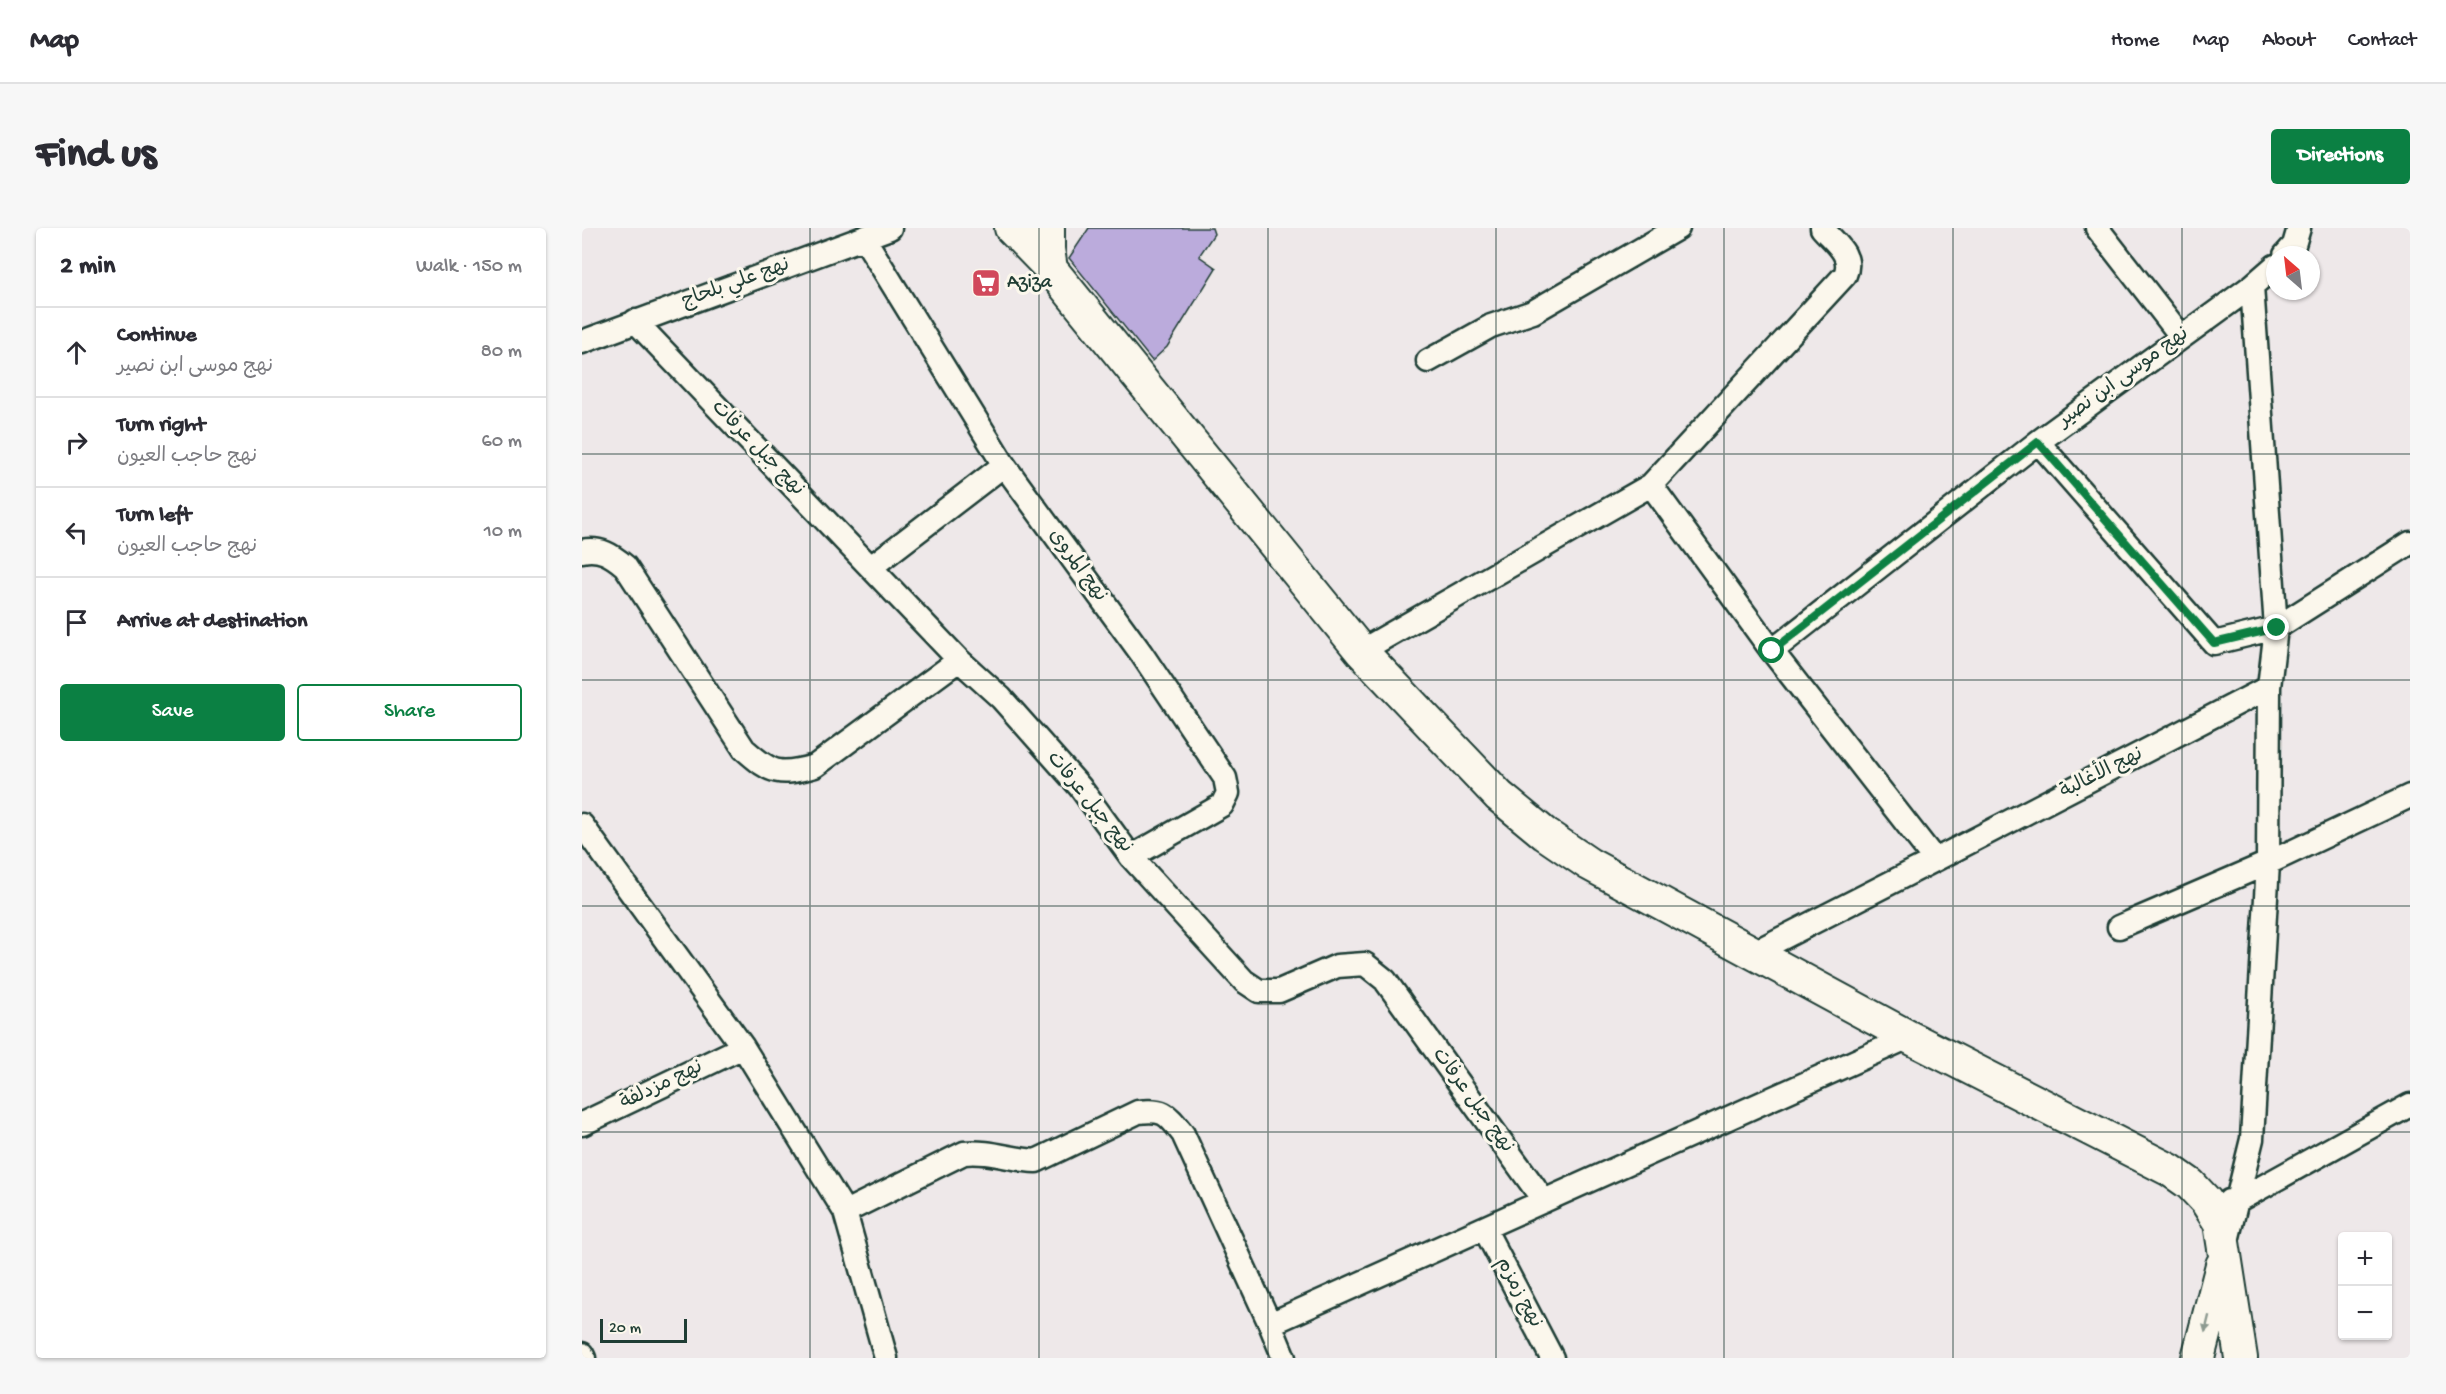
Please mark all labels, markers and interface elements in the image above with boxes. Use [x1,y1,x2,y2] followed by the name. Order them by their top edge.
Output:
[30,25,79,58] text: Map
[2111,29,2159,54] text: Home
[2192,29,2229,54] text: Map
[2262,29,2315,54] text: About
[2348,29,2416,54] text: Contact
[2271,129,2410,184] button: Directions
[36,132,156,181] text: Find us
[2266,246,2320,300] north arrow
[60,252,115,283] text: 2 min
[679,253,794,317] street label: نهج علي بلحاج
[416,256,522,279] text: Walk · 150 m
[970,267,1002,299] supermarket icon: Aziza
[1007,272,1053,295] place label: Aziza
[2052,322,2194,434] street label: نهج موسى ابن نصير
[117,323,197,349] text: Continue
[60,336,93,369] icon: ahead
[481,341,522,364] text: 80 m
[117,356,273,379] text: نهج موسى ابن نصير
[706,396,809,502] street label: نهج جبل عرفات
[117,413,205,439] text: Turn right
[60,426,93,459] icon: right
[482,431,522,454] text: 60 m
[117,446,257,469] text: نهج حاجب العيون
[117,503,191,529] text: Turn left
[60,516,93,549] icon: left
[484,521,522,544] text: 10 m
[1043,524,1112,607] street label: نهج المروى
[117,536,257,559] text: نهج حاجب العيون
[60,606,93,639] icon: arrive
[117,609,307,635] text: Arrive at destination
[2263,614,2289,640] route end
[1758,637,1784,663] route start
[60,684,285,741] button: Save
[297,684,522,741] button: Share
[2054,739,2147,805] street label: نهج الأغالبة
[1041,747,1138,858] street label: نهج جبل عرفات
[1426,1044,1519,1158] street label: نهج جبل عرفات
[617,1055,707,1116] street label: نهج مزدلفة
[2338,1232,2392,1340] map controls
[2338,1232,2392,1286] button: +
[1490,1254,1546,1332] street label: نهج زمزم
[2338,1286,2392,1340] button: −
[2201,1315,2211,1333] one-way arrow
[600,1316,687,1344] scale bar
[609,1320,641,1339] text: 20 m

